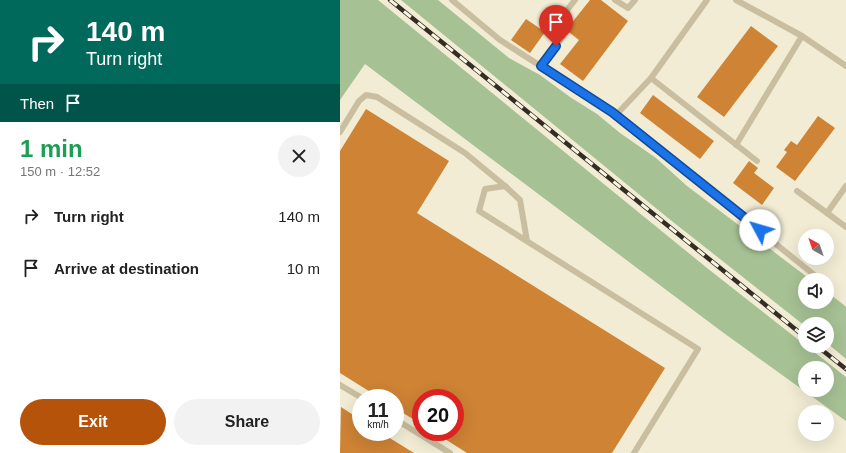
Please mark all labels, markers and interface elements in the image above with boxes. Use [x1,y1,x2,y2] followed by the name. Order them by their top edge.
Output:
[539,5,573,46] pin
[545,11,567,33] icon: arrive
[20,16,72,68] icon: right
[86,16,165,47] text: 140 m
[86,49,162,69] text: Turn right
[62,92,84,114] icon: arrive
[20,95,54,112] text: Then
[20,135,83,162] text: 1 min
[278,135,320,177] button: close
[20,164,100,179] text: 150 m · 12:52
[20,205,42,227] icon: right
[54,208,124,225] text: Turn right
[278,208,320,225] text: 140 m
[739,209,781,251] position arrow
[798,229,834,265] north arrow
[798,229,834,441] map controls
[20,257,42,279] icon: arrive
[54,260,199,277] text: Arrive at destination
[287,260,320,277] text: 10 m
[798,273,834,309] button: sound
[798,317,834,353] button: layers
[798,361,834,397] button: +
[412,389,464,441] speed limit sign: 20
[20,399,166,445] button: Exit
[174,399,320,445] button: Share
[367,399,389,421] text: 11
[798,405,834,441] button: −
[367,419,389,430] text: km/h

